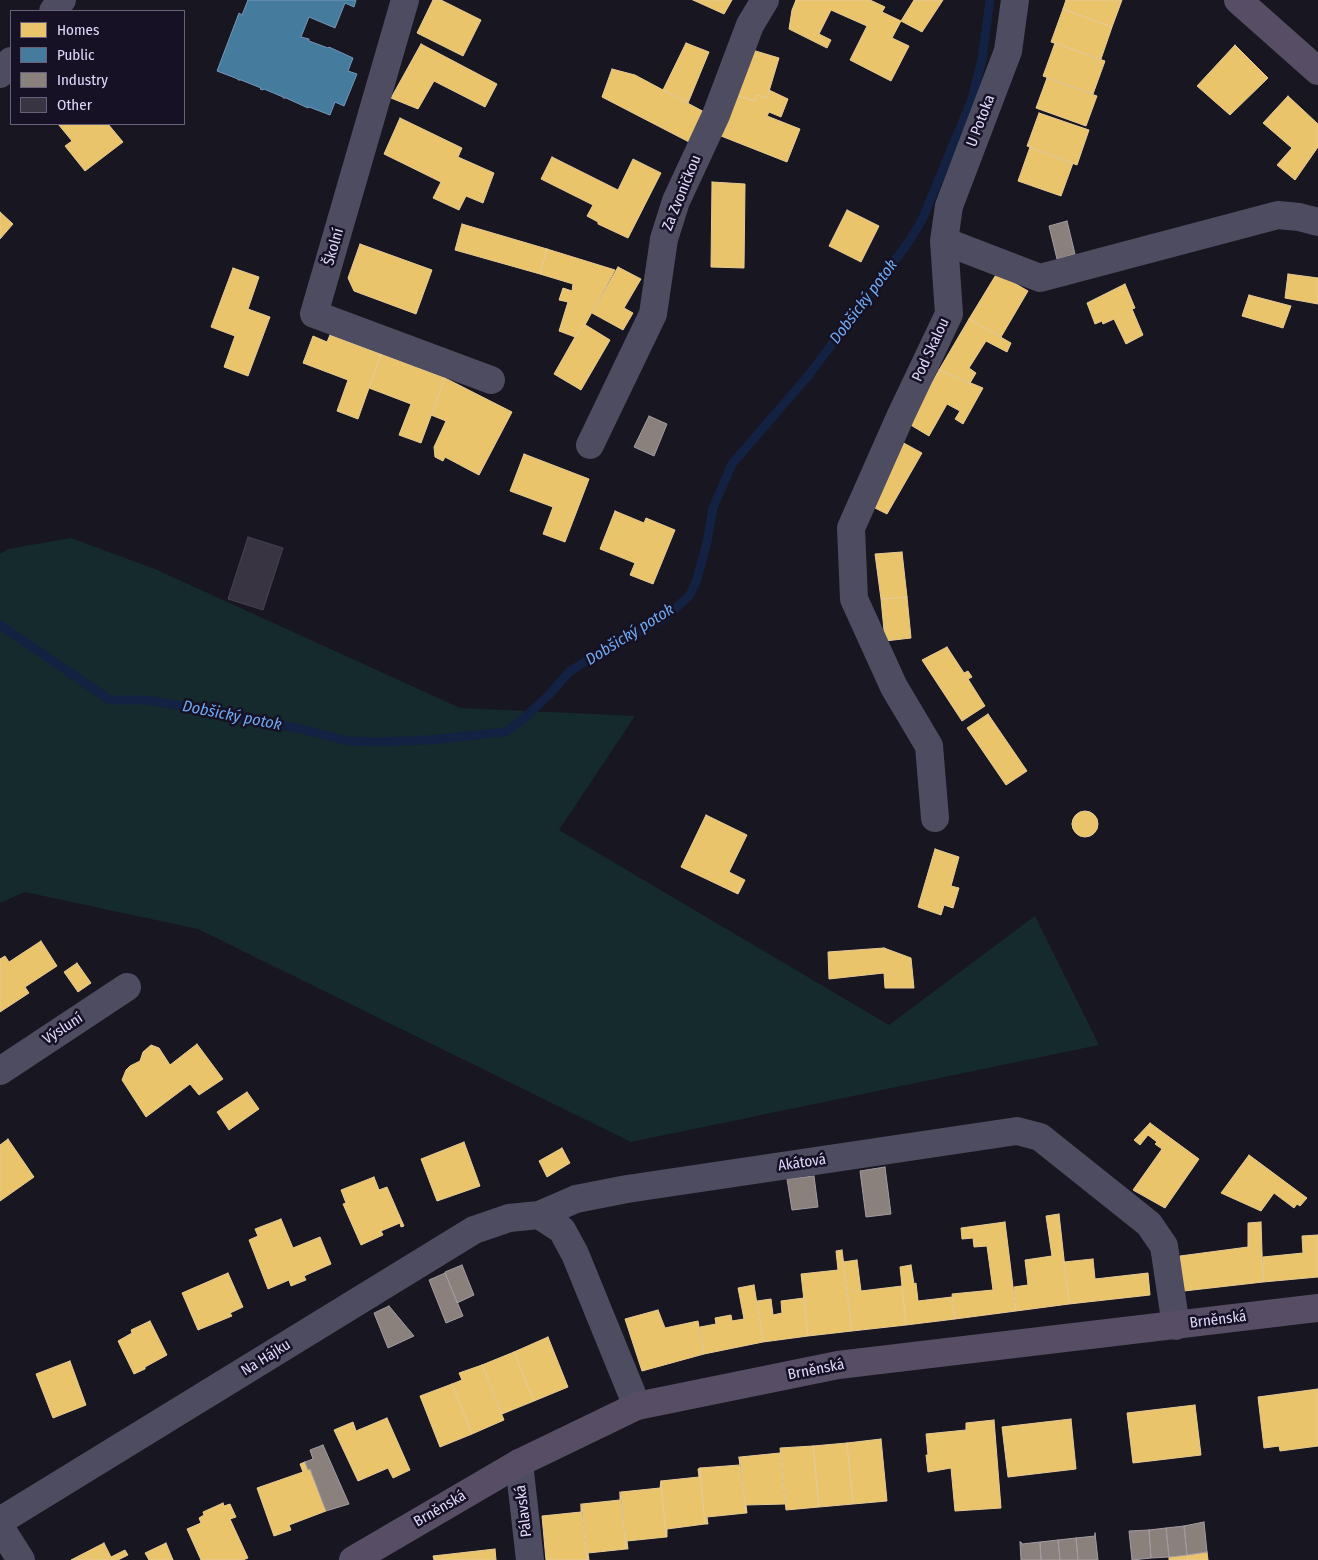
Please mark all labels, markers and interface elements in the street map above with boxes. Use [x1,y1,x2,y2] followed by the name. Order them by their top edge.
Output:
[10,10,185,125] legend
[57,21,99,39] text: Homes
[57,46,94,64] text: Public
[57,71,108,89] text: Industry
[963,92,999,150] street label: U Potoka
[57,96,92,114] text: Other
[659,153,705,233] street label: Za Zvoničkou
[320,226,348,268] street label: Školní
[826,256,902,348] water label: Dobšický potok
[909,315,953,385] street label: Pod Skalou
[582,600,678,670] water label: Dobšický potok
[181,697,283,735] water label: Dobšický potok
[40,1009,86,1049] street label: Výsluní
[777,1151,827,1175] street label: Akátová
[1189,1308,1247,1332] street label: Brněnská
[238,1336,294,1380] street label: Na Hájku
[786,1356,846,1384] street label: Brněnská
[512,1484,536,1538] street label: Pálavská
[411,1487,469,1531] street label: Brněnská

